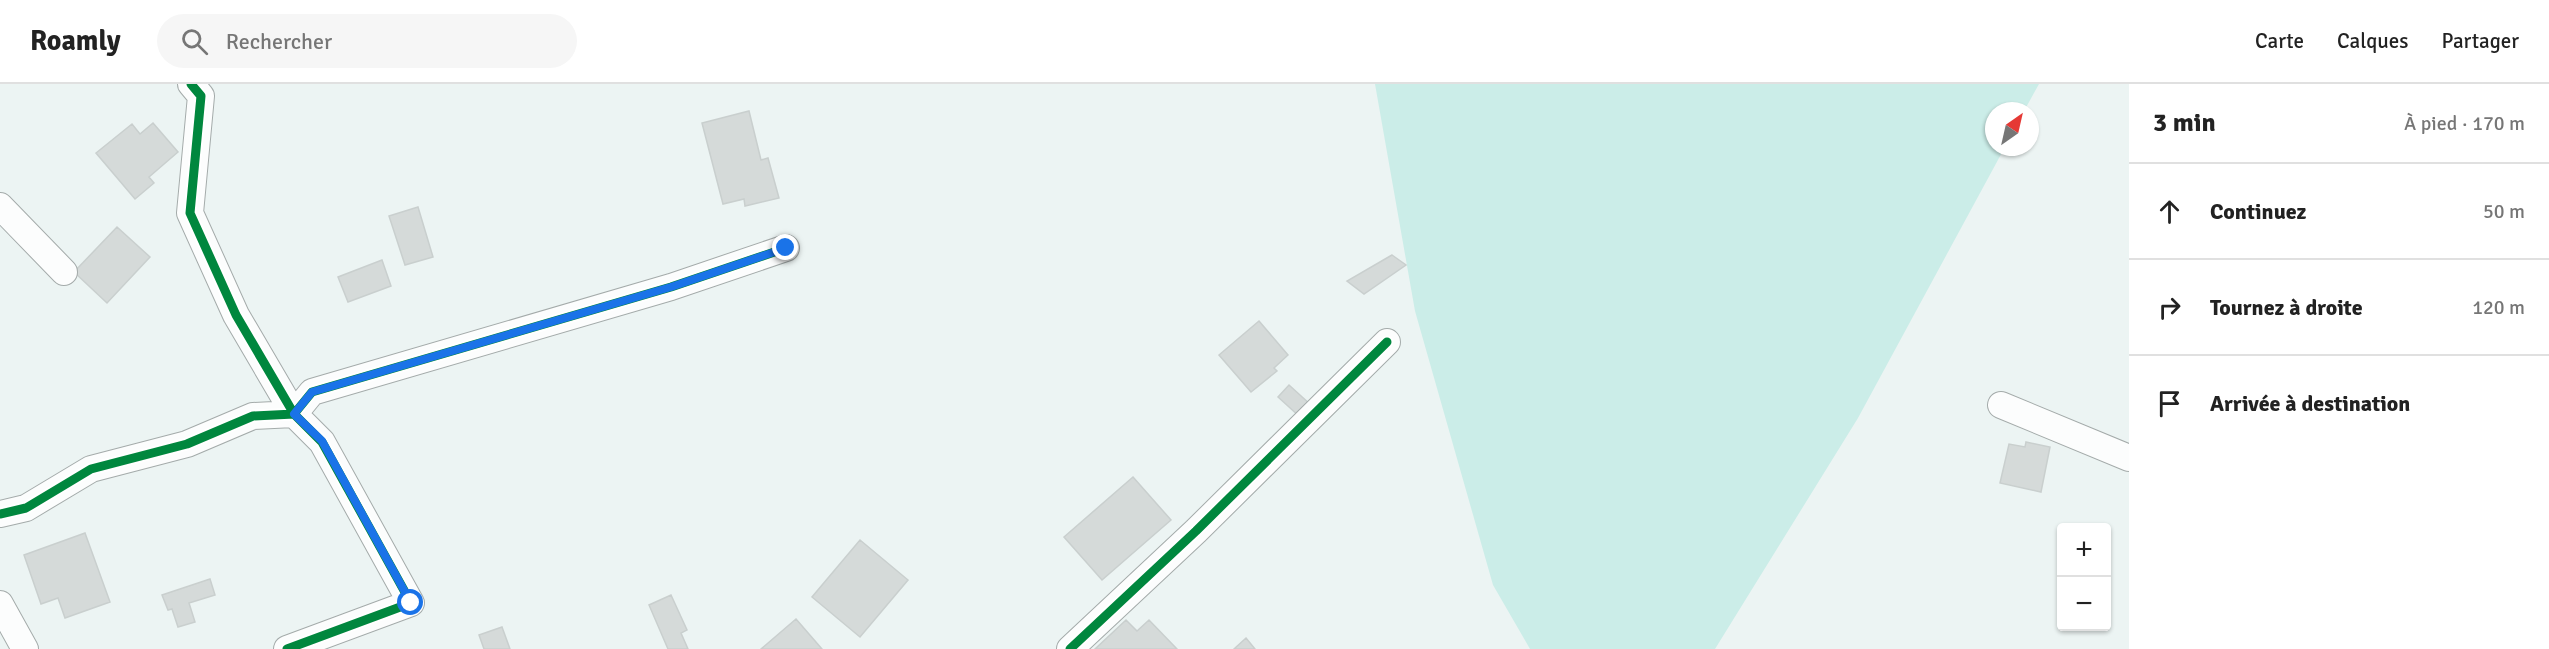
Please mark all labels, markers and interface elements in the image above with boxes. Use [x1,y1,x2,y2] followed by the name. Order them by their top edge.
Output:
[157,14,577,68] search box
[30,24,121,58] text: Roamly
[178,25,211,58] icon: search
[226,28,332,55] text: Rechercher
[2255,28,2304,54] text: Carte
[2337,28,2408,54] text: Calques
[2441,28,2519,54] text: Partager
[1985,102,2039,156] north arrow
[2153,107,2216,139] text: 3 min
[2404,111,2525,136] text: À pied · 170 m
[2153,195,2186,228] icon: ahead
[2210,198,2306,225] text: Continuez
[2483,199,2525,224] text: 50 m
[772,234,798,260] route end
[2153,291,2186,324] icon: right
[2210,294,2363,321] text: Tournez à droite
[2472,295,2525,320] text: 120 m
[2153,387,2186,420] icon: arrive
[2210,390,2410,417] text: Arrivée à destination
[2057,523,2111,631] map controls
[2057,523,2111,577] button: +
[2057,577,2111,631] button: −
[397,589,423,615] route start

